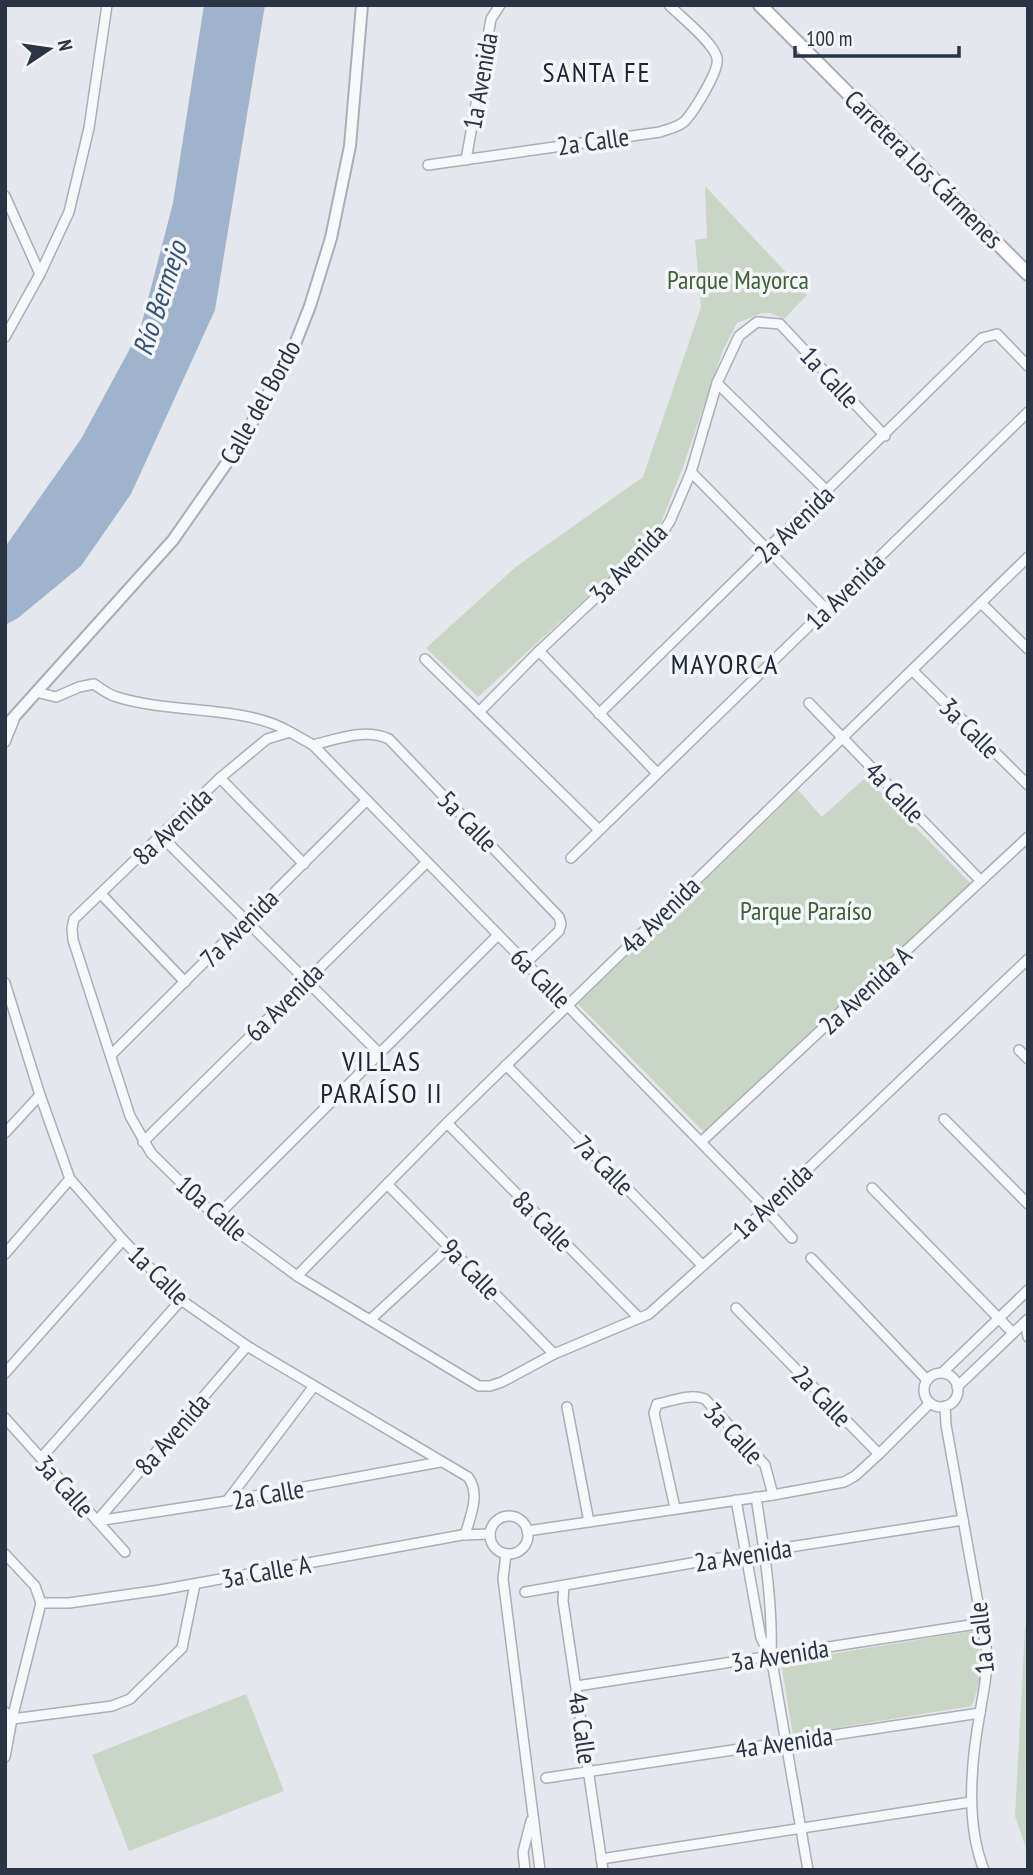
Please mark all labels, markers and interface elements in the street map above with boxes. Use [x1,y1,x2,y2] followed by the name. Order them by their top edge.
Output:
[14,14,84,84] north arrow
[795,14,960,58] scale bar
[806,25,852,52] text: 100 m
[455,30,505,132] street label: 1a Avenida
[53,37,78,53] text: N
[542,53,652,90] district label: SANTA FE
[838,83,1010,255] street label: Carretera Los Cármenes
[555,120,631,162] street label: 2a Calle
[123,234,195,360] water label: Río Bermejo
[667,263,809,296] park label: Parque Mayorca
[212,334,308,470] street label: Calle del Bordo
[793,339,867,415] street label: 1a Calle
[747,478,841,570] street label: 2a Avenida
[582,516,674,610] street label: 3a Avenida
[798,545,892,637] street label: 1a Avenida
[671,645,779,682] district label: MAYORCA
[933,691,1007,765] street label: 3a Calle
[858,754,932,830] street label: 4a Calle
[125,780,219,872] street label: 8a Avenida
[431,783,505,859] street label: 5a Calle
[613,869,707,961] street label: 4a Avenida
[193,882,285,974] street label: 7a Avenida
[740,894,872,927] park label: Parque Paraíso
[812,938,919,1041] street label: 2a Avenida A
[504,941,578,1015] street label: 6a Calle
[238,956,330,1048] street label: 6a Avenida
[320,1042,444,1111] district label: VILLAS PARAÍSO II
[567,1128,641,1202] street label: 7a Calle
[725,1156,819,1246] street label: 1a Avenida
[169,1168,255,1248] street label: 10a Calle
[506,1184,580,1258] street label: 8a Calle
[434,1231,508,1307] street label: 9a Calle
[121,1238,197,1312] street label: 1a Calle
[785,1358,859,1434] street label: 2a Calle
[127,1386,217,1482] street label: 8a Avenida
[697,1395,771,1471] street label: 3a Calle
[29,1448,101,1524] street label: 3a Calle
[229,1471,307,1517] street label: 2a Calle
[692,1531,794,1579] street label: 2a Avenida
[219,1547,314,1595] street label: 3a Calle A
[961,1600,1001,1676] street label: 1a Calle
[729,1631,831,1679] street label: 3a Avenida
[562,1690,604,1766] street label: 4a Calle
[733,1719,835,1765] street label: 4a Avenida

